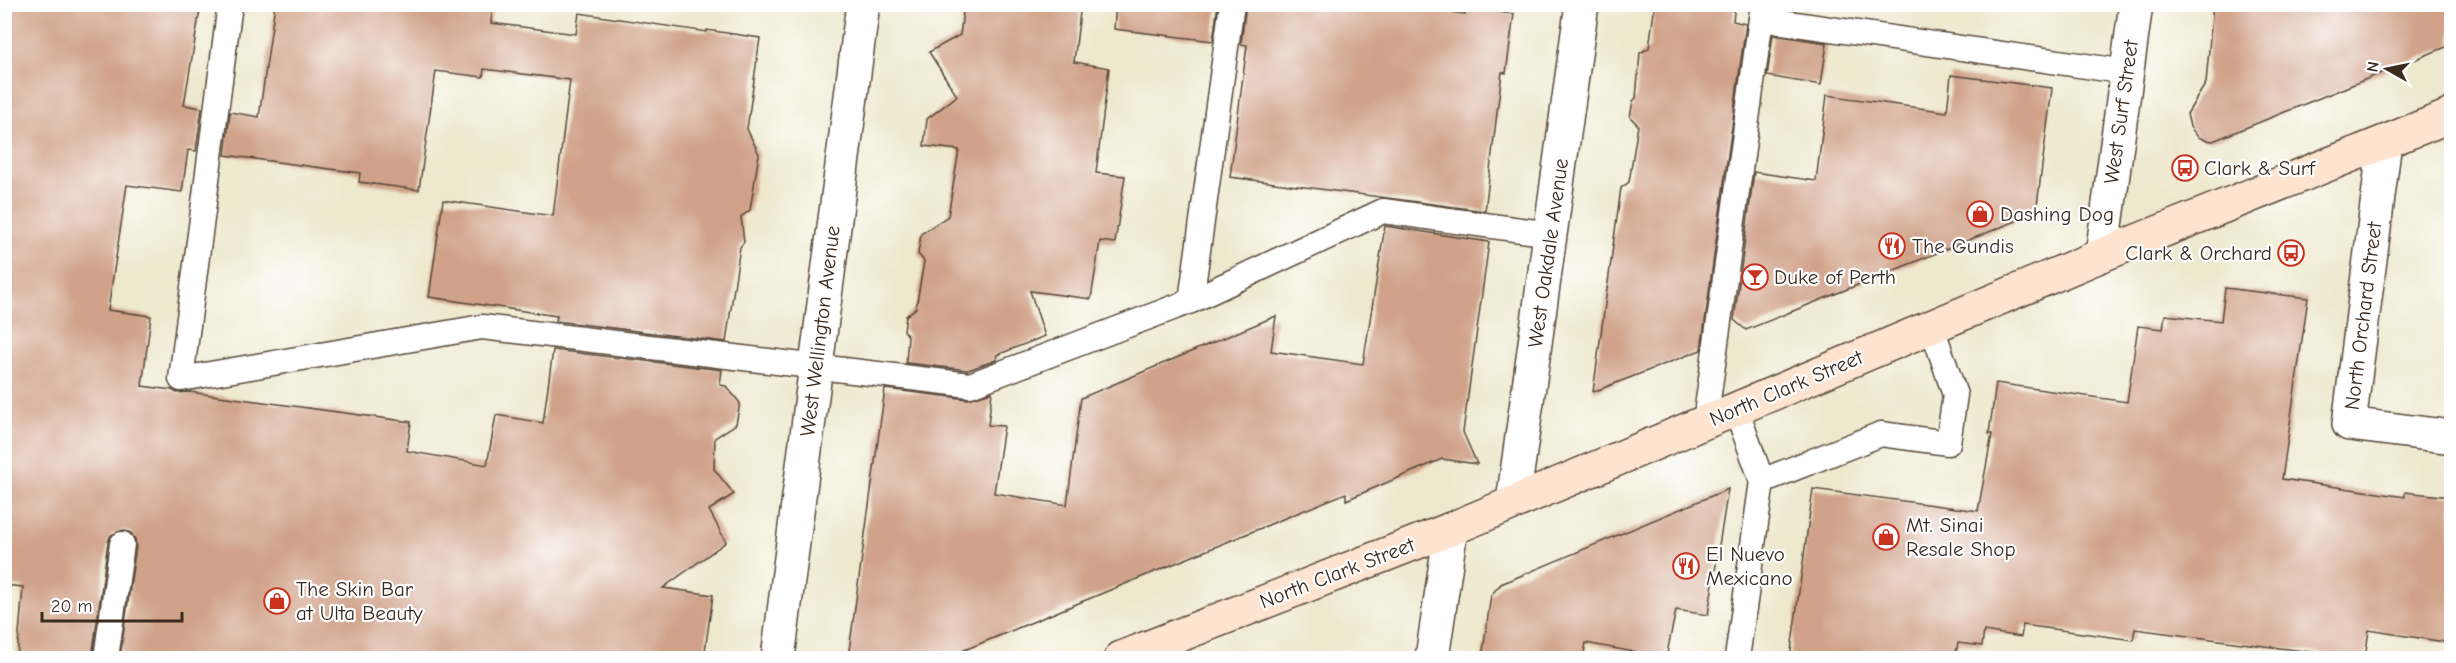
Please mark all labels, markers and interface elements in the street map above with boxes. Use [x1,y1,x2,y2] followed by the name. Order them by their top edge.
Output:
[2099,37,2143,186] street label: West Surf Street
[2357,39,2417,99] north arrow
[2363,60,2383,73] text: N
[2170,153,2200,183] bus stop icon: Clark & Surf
[2204,156,2316,180] place label: Clark & Surf
[1523,157,1573,349] street label: West Oakdale Avenue
[1965,199,1995,229] shop icon: Dashing Dog
[2000,202,2114,226] place label: Dashing Dog
[2340,220,2387,411] street label: North Orchard Street
[795,224,845,438] street label: West Wellington Avenue
[1877,231,1907,261] restaurant icon: The Gundis
[1912,234,2014,258] place label: The Gundis
[2276,238,2306,268] bus stop icon: Clark & Orchard
[2125,241,2272,265] place label: Clark & Orchard
[1740,262,1770,292] bar icon: Duke of Perth
[1774,265,1896,289] place label: Duke of Perth
[1706,345,1867,431] street label: North Clark Street
[1906,513,2016,561] place label: Mt. Sinai Resale Shop
[1871,522,1901,552] shop icon: Mt. Sinai Resale Shop
[1256,532,1419,614] street label: North Clark Street
[1706,542,1793,590] place label: El Nuevo Mexicano
[1671,551,1701,581] restaurant icon: El Nuevo Mexicano
[296,577,423,625] place label: The Skin Bar at Ulta Beauty
[42,585,182,623] scale bar
[262,586,292,616] shop icon: The Skin Bar at Ulta Beauty
[51,596,92,617] text: 20 m

